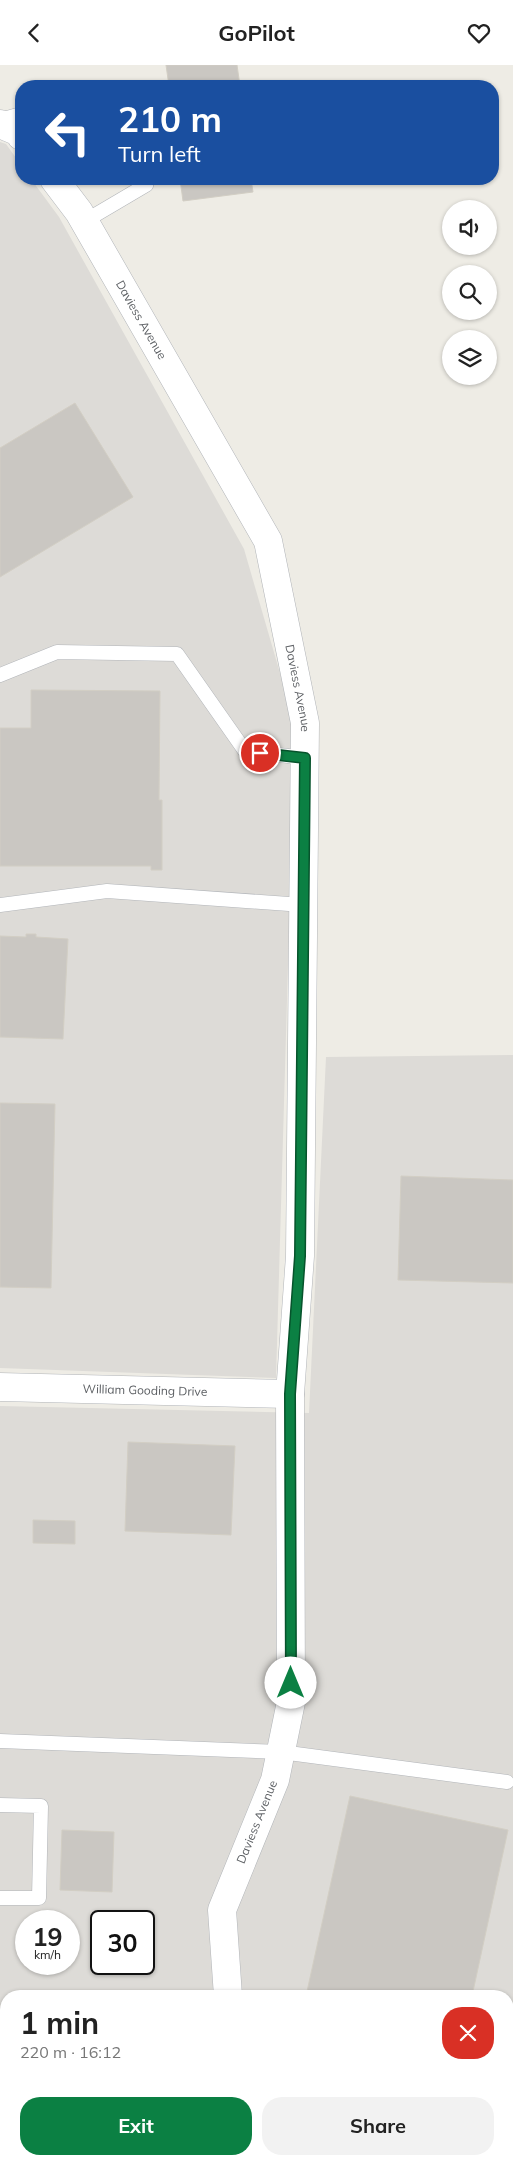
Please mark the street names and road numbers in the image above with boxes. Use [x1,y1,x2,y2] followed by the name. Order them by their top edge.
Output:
[113,278,170,362] street label: Daviess Avenue
[282,643,313,732] street label: Daviess Avenue
[82,1381,207,1399] street label: William Gooding Drive
[233,1778,280,1866] street label: Daviess Avenue

